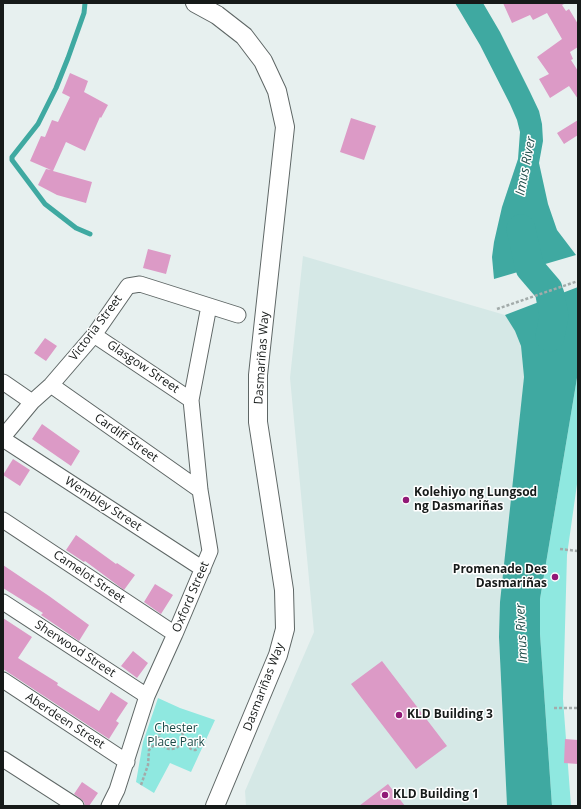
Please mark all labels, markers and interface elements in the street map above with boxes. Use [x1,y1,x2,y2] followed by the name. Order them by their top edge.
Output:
[513,135,539,197] water label: Imus River
[67,292,125,364] street label: Victoria Street
[252,311,272,405] street label: Dasmariñas Way
[104,338,182,396] street label: Glasgow Street
[91,411,161,465] street label: Cardiff Street
[62,474,144,534] street label: Wembley Street
[414,486,537,514] place label: Kolehiyo ng Lungsod ng Dasmariñas
[401,495,411,505] marker: Kolehiyo ng Lungsod ng Dasmariñas
[50,548,128,606] street label: Camelot Street
[170,559,212,635] street label: Oxford Street
[453,563,547,591] place label: Promenade Des Dasmariñas
[550,572,560,582] marker: Promenade Des Dasmariñas
[513,603,531,663] water label: Imus River
[32,618,118,680] street label: Sherwood Street
[241,641,287,733] street label: Dasmariñas Way
[23,690,107,752] street label: Aberdeen Street
[407,708,493,722] place label: KLD Building 3
[394,710,404,720] marker: KLD Building 3
[147,722,205,750] park label: Chester Place Park
[393,788,479,802] place label: KLD Building 1
[380,790,390,800] marker: KLD Building 1

